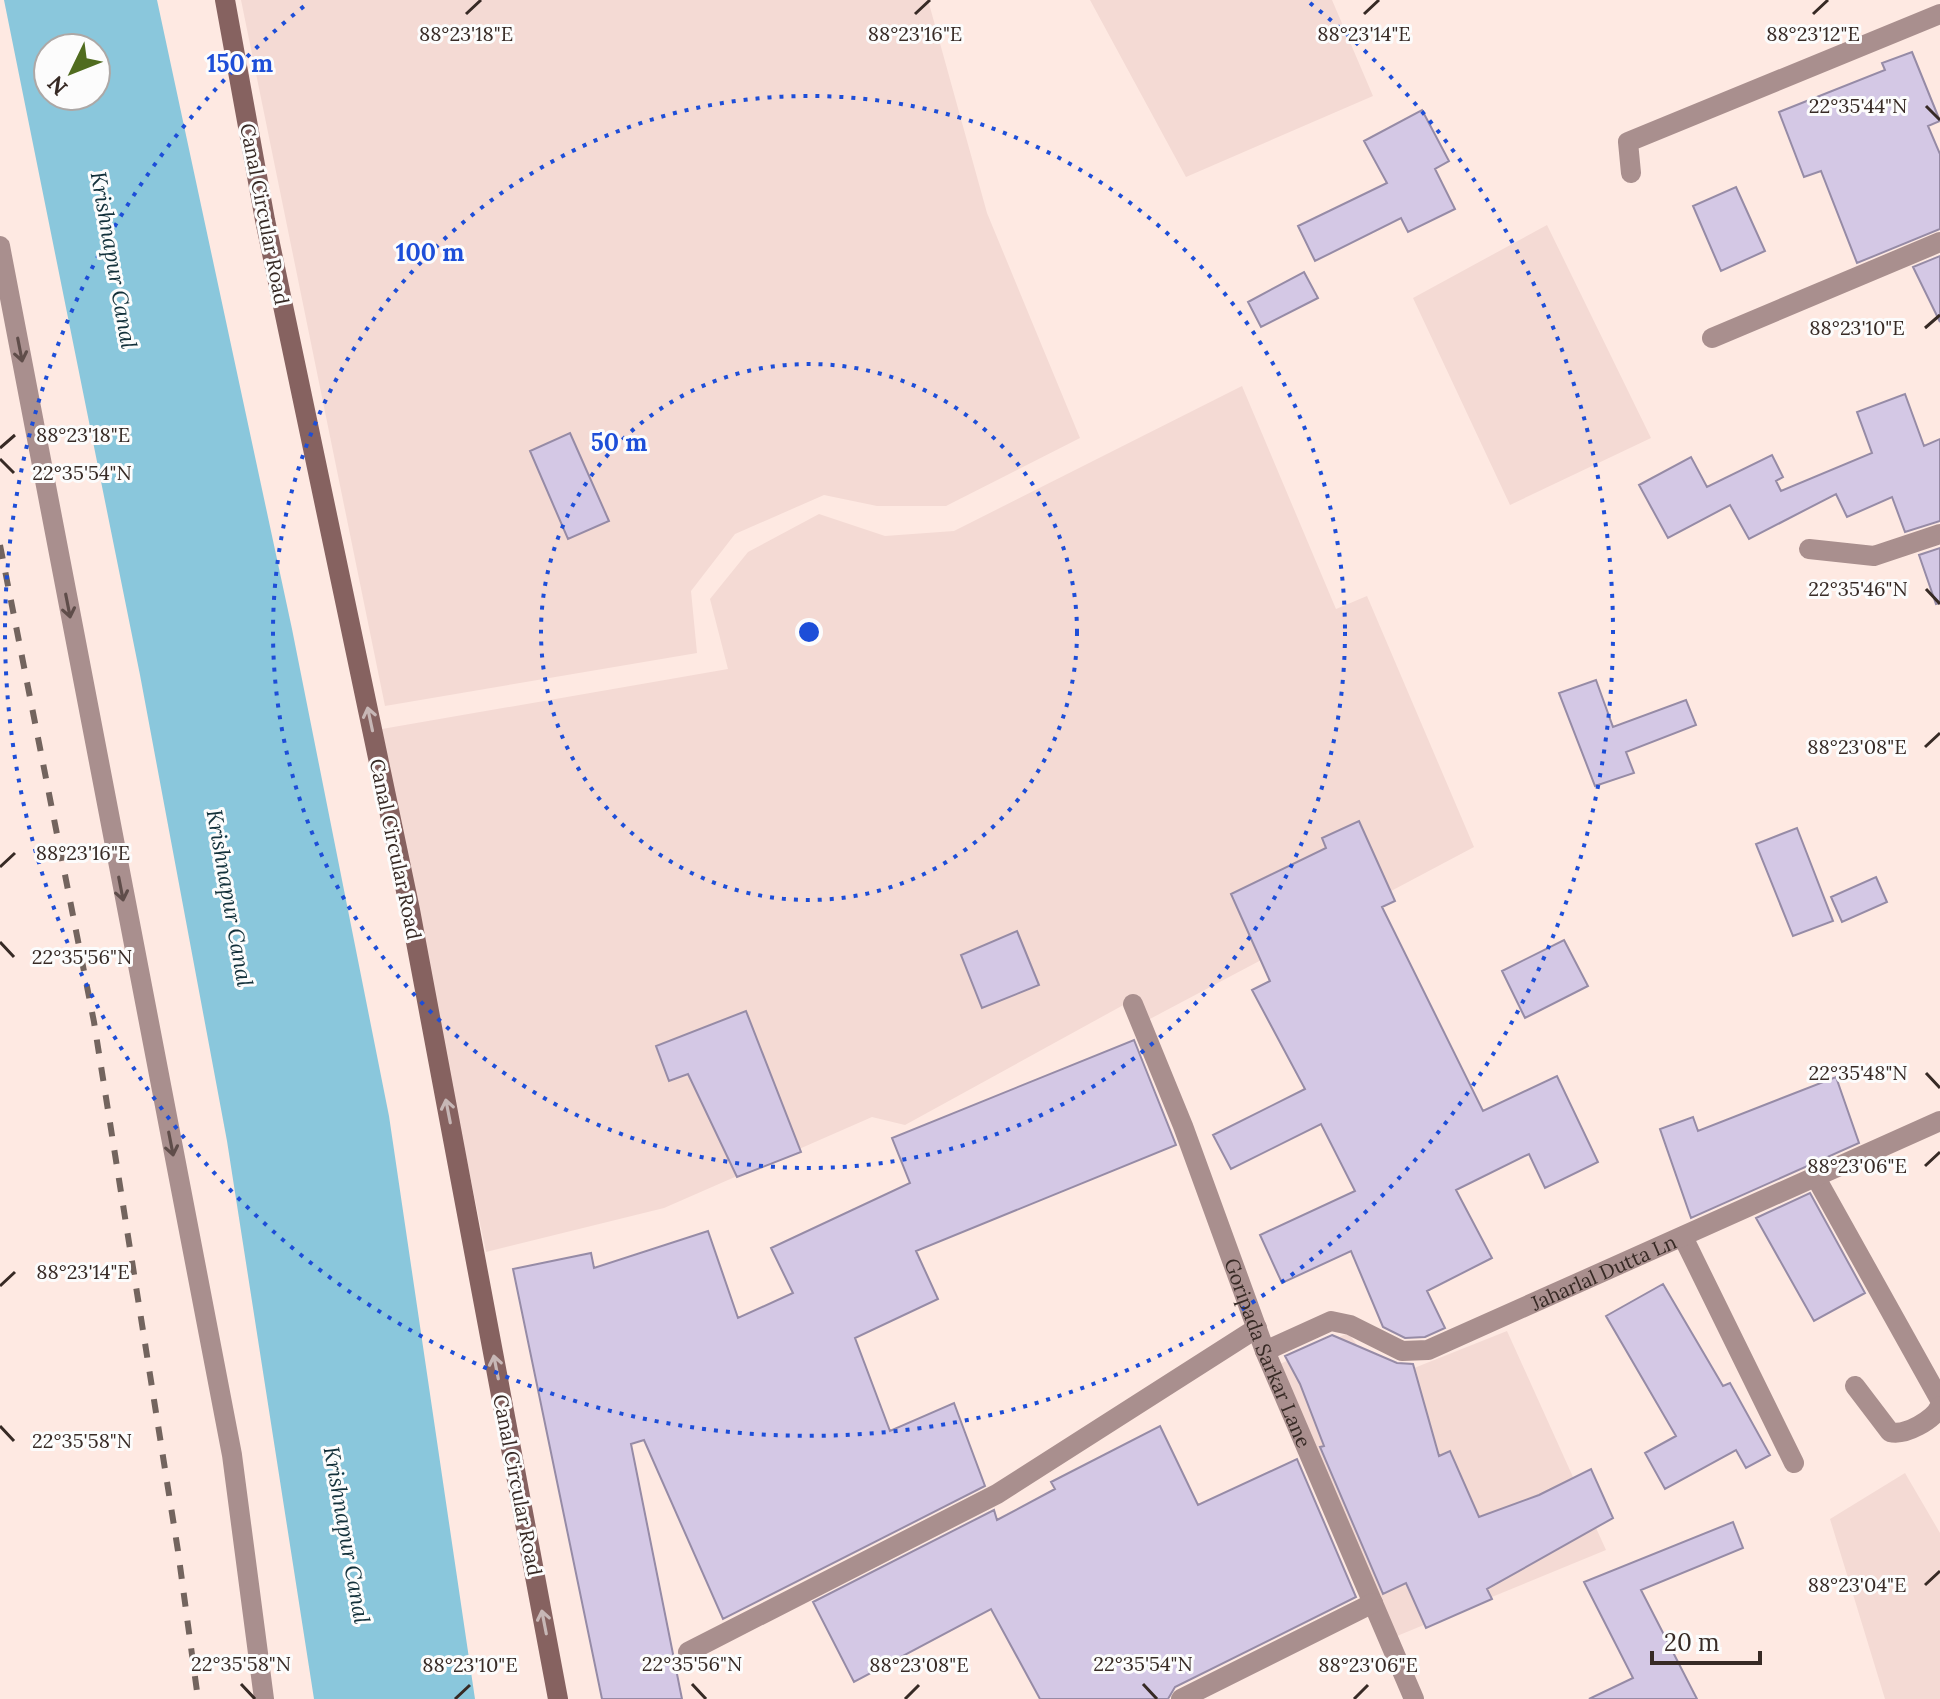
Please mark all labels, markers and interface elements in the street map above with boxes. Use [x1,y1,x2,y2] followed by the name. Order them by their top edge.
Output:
[419,21,513,46] text: 88°23'18"E
[868,21,962,46] text: 88°23'16"E
[1317,21,1411,46] text: 88°23'14"E
[1766,21,1860,46] text: 88°23'12"E
[32,32,112,112] north arrow
[207,48,273,79] text: 150 m
[41,70,73,101] text: N
[1809,93,1907,118] text: 22°35'44"N
[235,121,295,307] street label: Canal Circular Road
[85,169,143,351] water label: Krishnapur Canal
[396,237,464,268] text: 100 m
[1809,315,1905,340] text: 88°23'10"E
[14,337,29,362] one-way arrow
[36,422,130,447] text: 88°23'18"E
[591,427,647,458] text: 50 m
[32,460,132,485] text: 22°35'54"N
[1808,576,1908,601] text: 22°35'46"N
[61,593,76,618] one-way arrow
[795,618,823,646] centre of rings
[362,707,377,732] one-way arrow
[1807,734,1907,759] text: 88°23'08"E
[365,756,427,942] street label: Canal Circular Road
[201,807,259,989] water label: Krishnapur Canal
[36,840,130,865] text: 88°23'16"E
[115,876,130,901] one-way arrow
[32,944,132,969] text: 22°35'56"N
[1808,1060,1908,1085] text: 22°35'48"N
[440,1099,455,1125] one-way arrow
[165,1131,180,1156] one-way arrow
[1807,1153,1907,1178] text: 88°23'06"E
[1526,1228,1680,1315] street label: Jaharlal Dutta Ln
[1220,1254,1317,1451] street label: Goripada Sarkar Lane
[36,1259,130,1284] text: 88°23'14"E
[488,1355,503,1380] one-way arrow
[488,1392,548,1578] street label: Canal Circular Road
[32,1428,132,1453] text: 22°35'58"N
[318,1444,376,1626] water label: Krishnapur Canal
[1808,1572,1906,1597] text: 88°23'04"E
[536,1610,551,1636] one-way arrow
[1652,1615,1760,1665] scale bar
[1664,1627,1720,1658] text: 20 m
[191,1651,291,1676] text: 22°35'58"N
[642,1651,742,1676] text: 22°35'56"N
[1093,1651,1193,1676] text: 22°35'54"N
[422,1652,518,1677] text: 88°23'10"E
[869,1652,969,1677] text: 88°23'08"E
[1318,1652,1418,1677] text: 88°23'06"E

